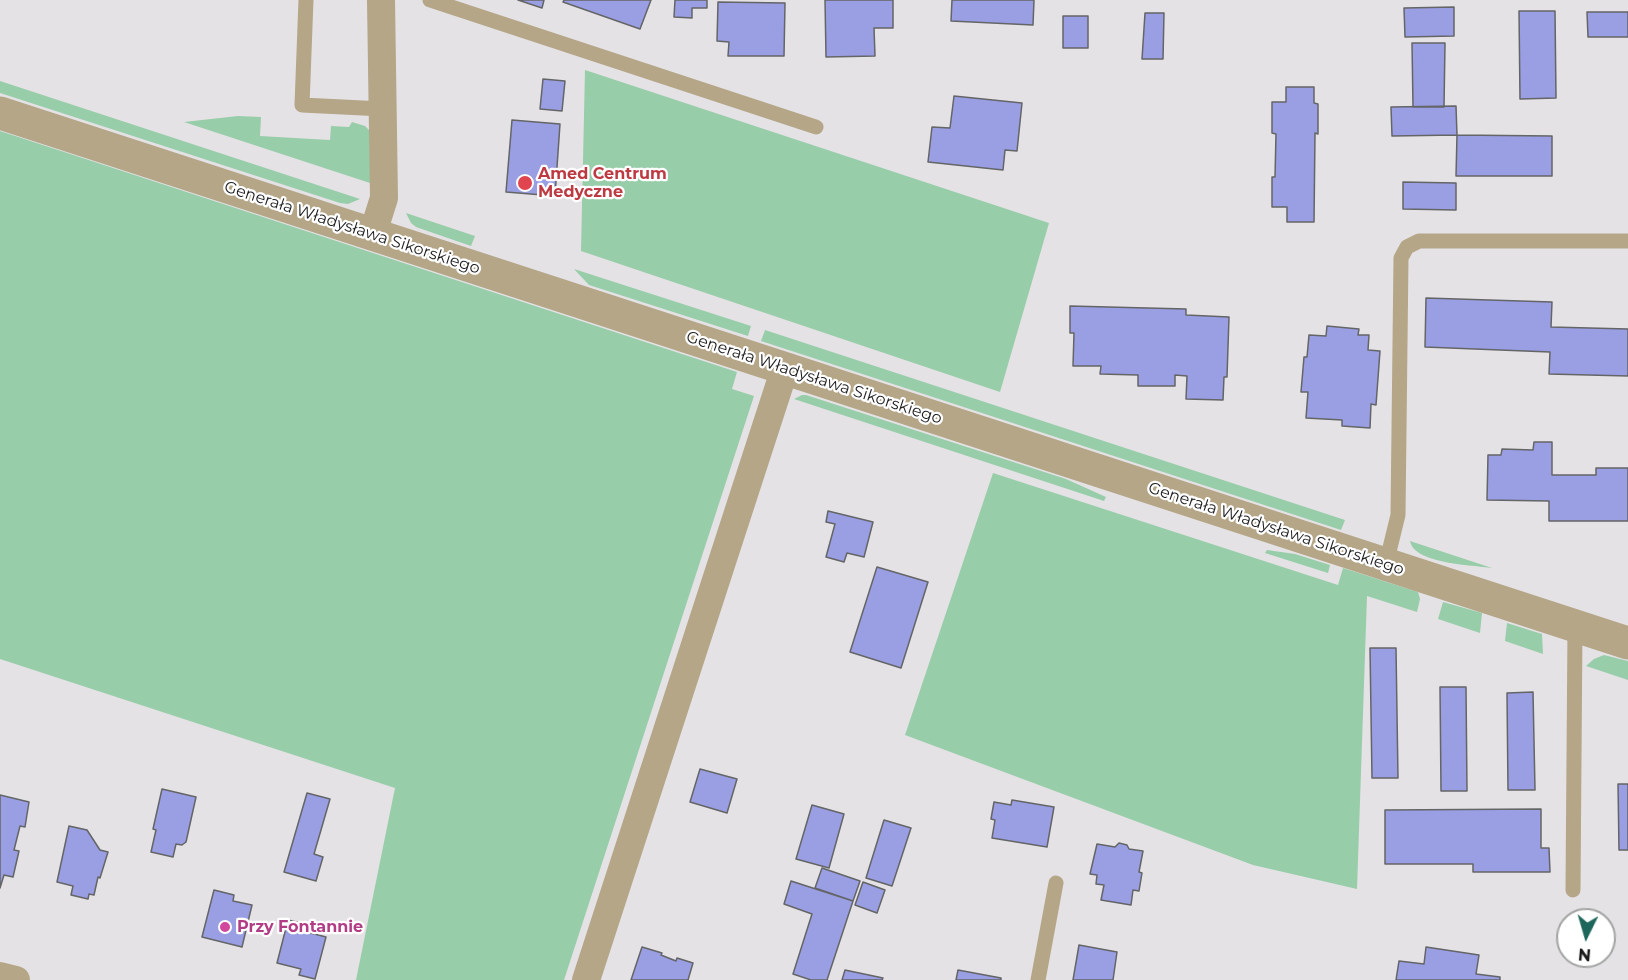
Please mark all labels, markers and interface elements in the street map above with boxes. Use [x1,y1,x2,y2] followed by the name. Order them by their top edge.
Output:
[538,164,667,202] place label: Amed Centrum Medyczne
[516,174,534,192] marker: Amed Centrum Medyczne
[222,177,482,279] street label: Generała Władysława Sikorskiego
[684,327,944,429] street label: Generała Władysława Sikorskiego
[1146,478,1406,580] street label: Generała Władysława Sikorskiego
[1556,908,1616,968] north arrow
[237,917,363,937] place label: Przy Fontannie
[218,920,232,934] marker: Przy Fontannie
[1577,944,1592,964] text: N

